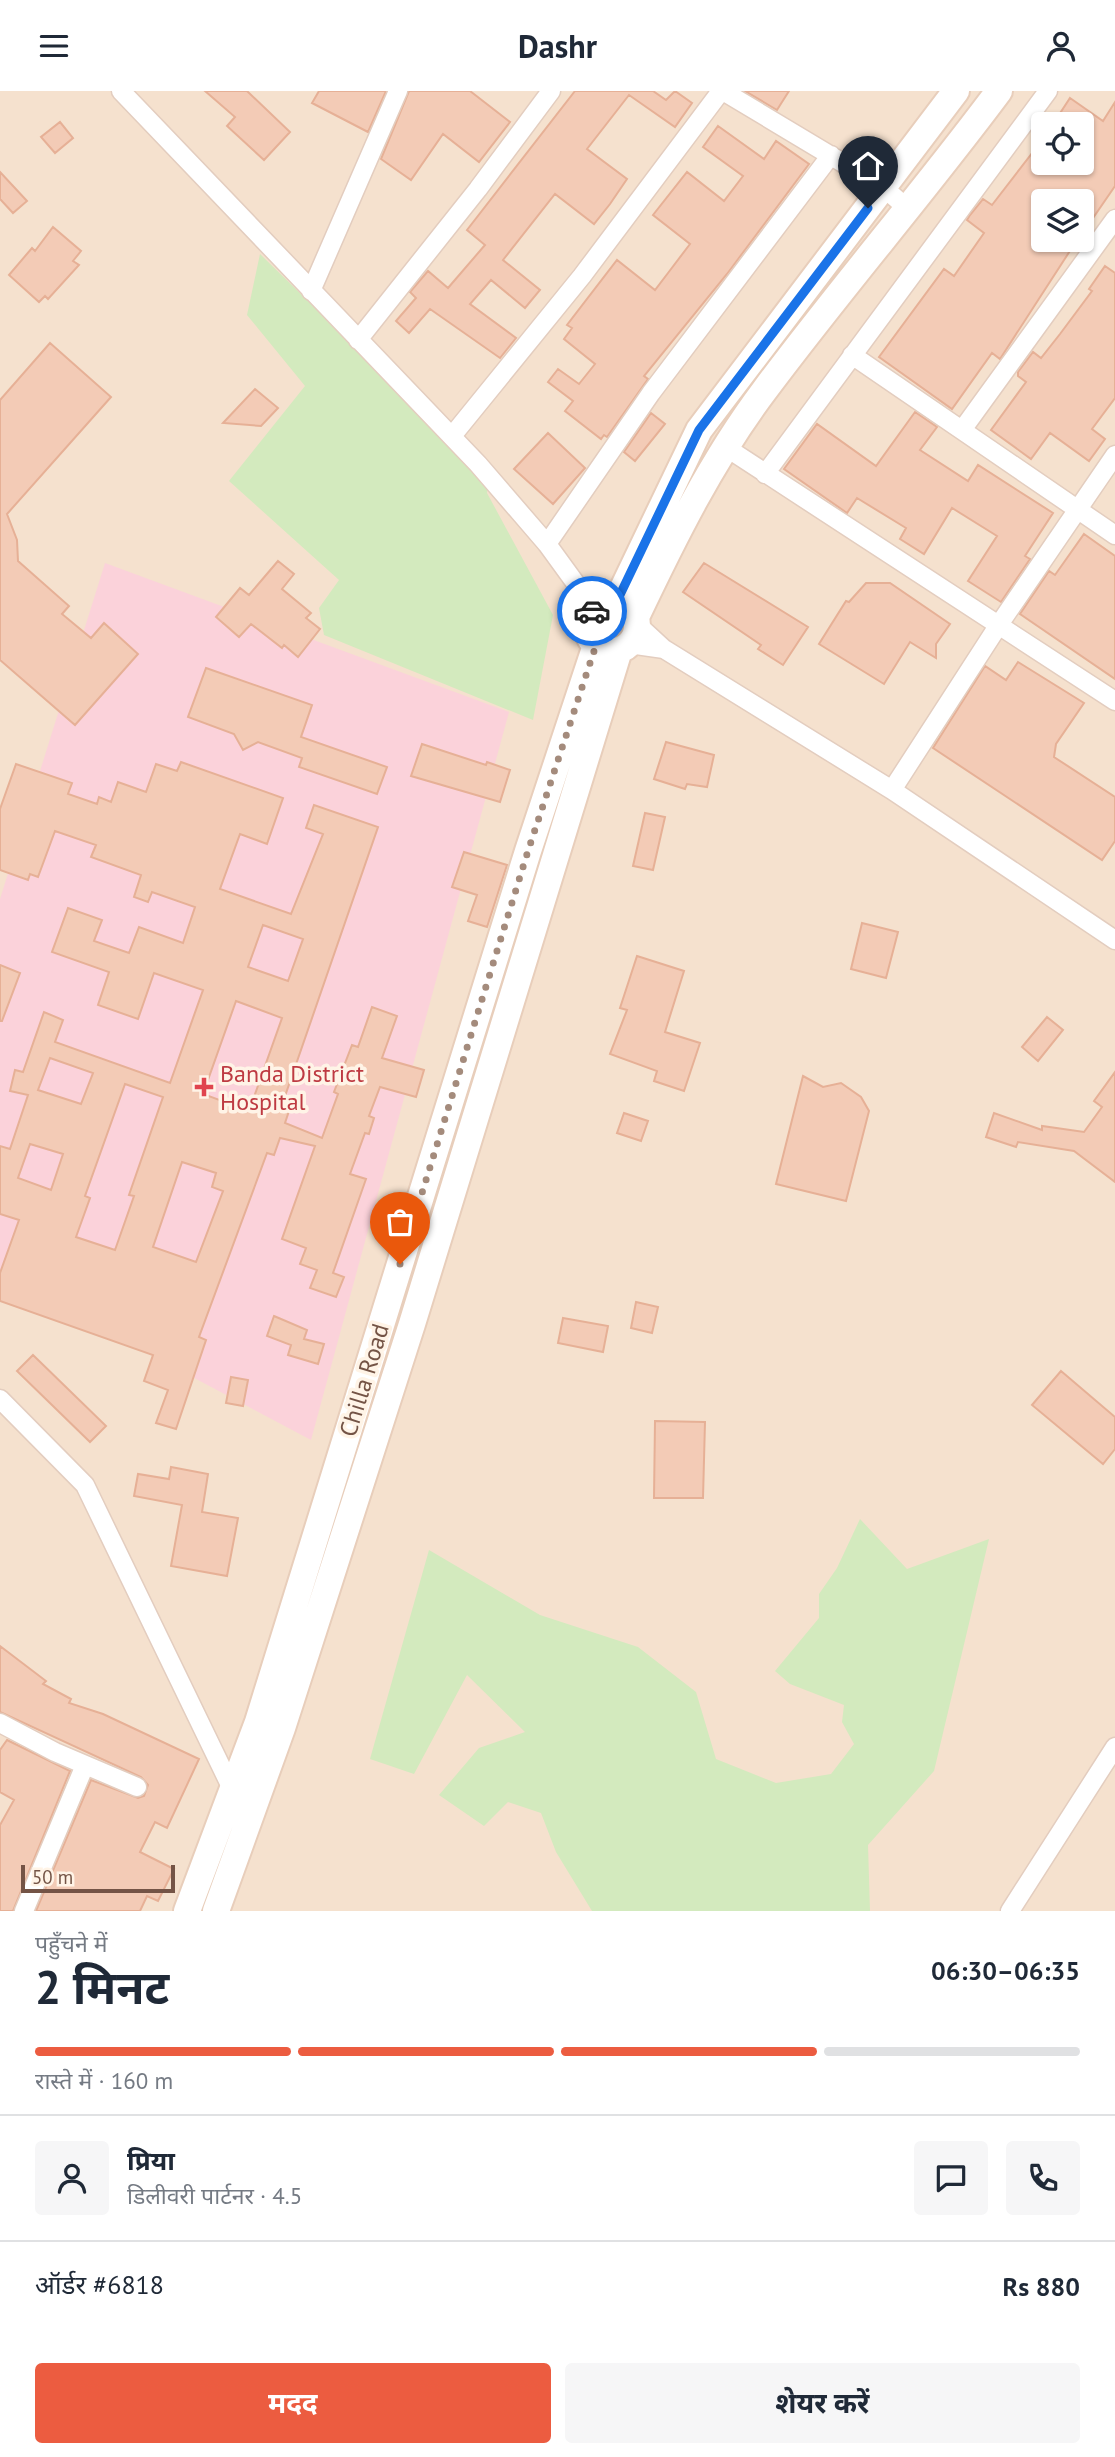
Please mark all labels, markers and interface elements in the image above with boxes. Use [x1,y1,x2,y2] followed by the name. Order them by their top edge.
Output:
[518,25,597,67] text: Dashr
[35,27,73,65] icon: menu
[1042,27,1080,65] icon: person
[1031,112,1094,252] map controls
[1031,112,1094,175] button: locate
[838,136,898,208] pin
[849,147,887,185] icon: home
[1031,189,1094,252] button: layers
[557,576,627,646] courier
[573,592,611,630] icon: car
[220,1058,364,1117] place label: Banda District Hospital
[194,1077,214,1097] marker: Banda District Hospital
[370,1192,430,1264] pin
[381,1203,419,1241] icon: bag
[332,1320,396,1440] street label: Chilla Road
[21,1862,175,1894] scale bar
[32,1865,73,1889] text: 50 m
[35,1929,108,1958] text: पहुँचने में
[931,1954,1080,1987] text: 06:30–06:35
[35,1957,169,2017] text: 2 मिनट
[35,2066,173,2095] text: रास्ते में · 160 m
[35,2141,109,2215] button: person
[914,2141,988,2215] button: chat
[1006,2141,1080,2215] button: phone
[127,2144,175,2177] text: प्रिया
[127,2181,302,2210] text: डिलीवरी पार्टनर · 4.5
[35,2268,164,2301] text: ऑर्डर #6818
[1003,2270,1080,2303] text: Rs 880
[35,2363,551,2443] button: मदद
[565,2363,1080,2443] button: शेयर करें

